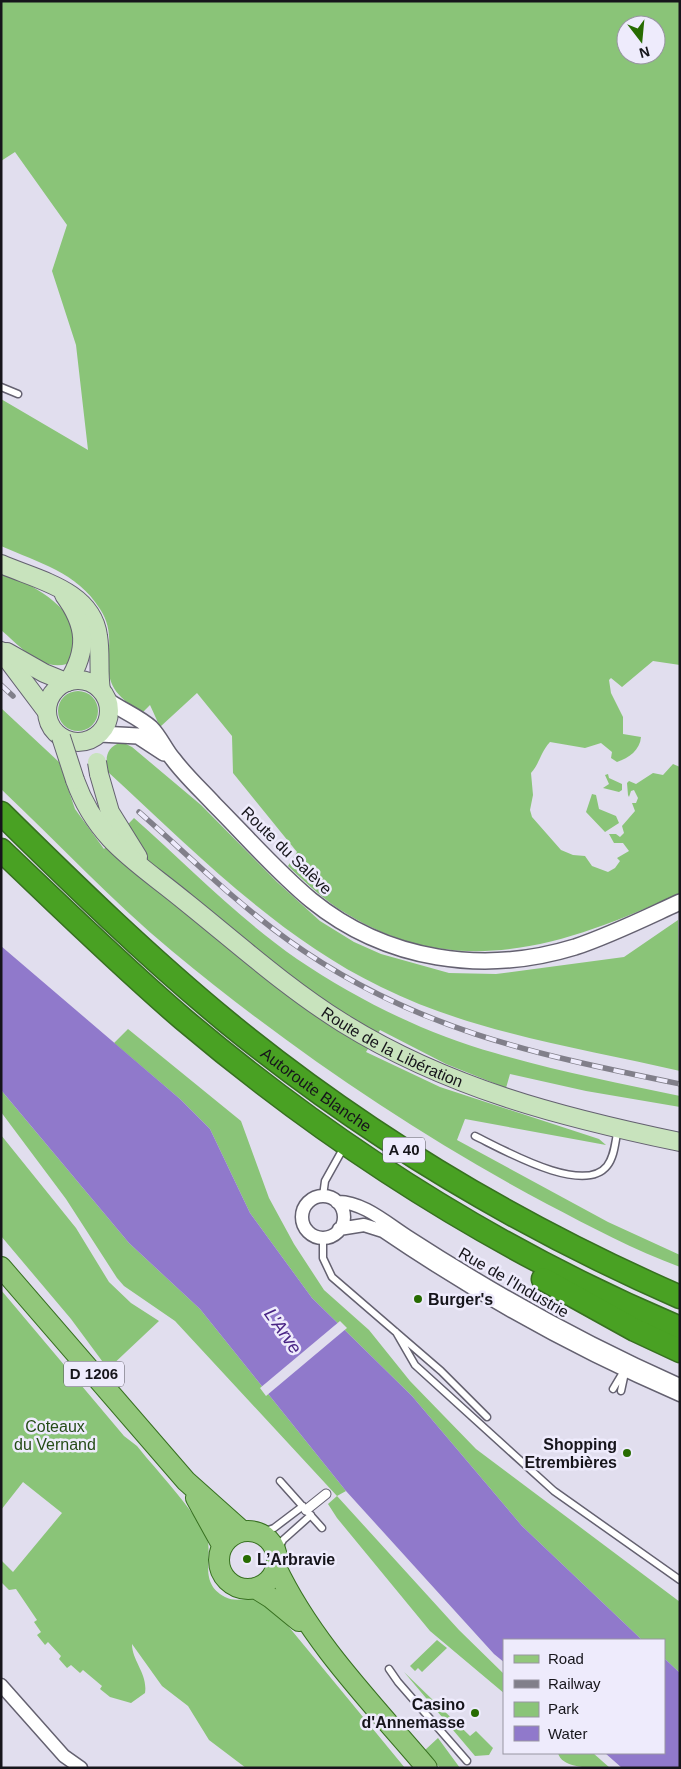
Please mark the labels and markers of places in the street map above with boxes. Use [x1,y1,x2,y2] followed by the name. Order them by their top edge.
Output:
[428,1291,493,1308] place label: Burger's
[412,1293,424,1305] marker: Burger's
[525,1436,617,1471] place label: Shopping Etrembières
[621,1447,633,1459] marker: Shopping Etrembières
[257,1551,335,1568] place label: L’Arbravie
[241,1553,253,1565] marker: L’Arbravie
[362,1696,465,1731] place label: Casino d'Annemasse
[469,1707,481,1719] marker: Casino d'Annemasse

